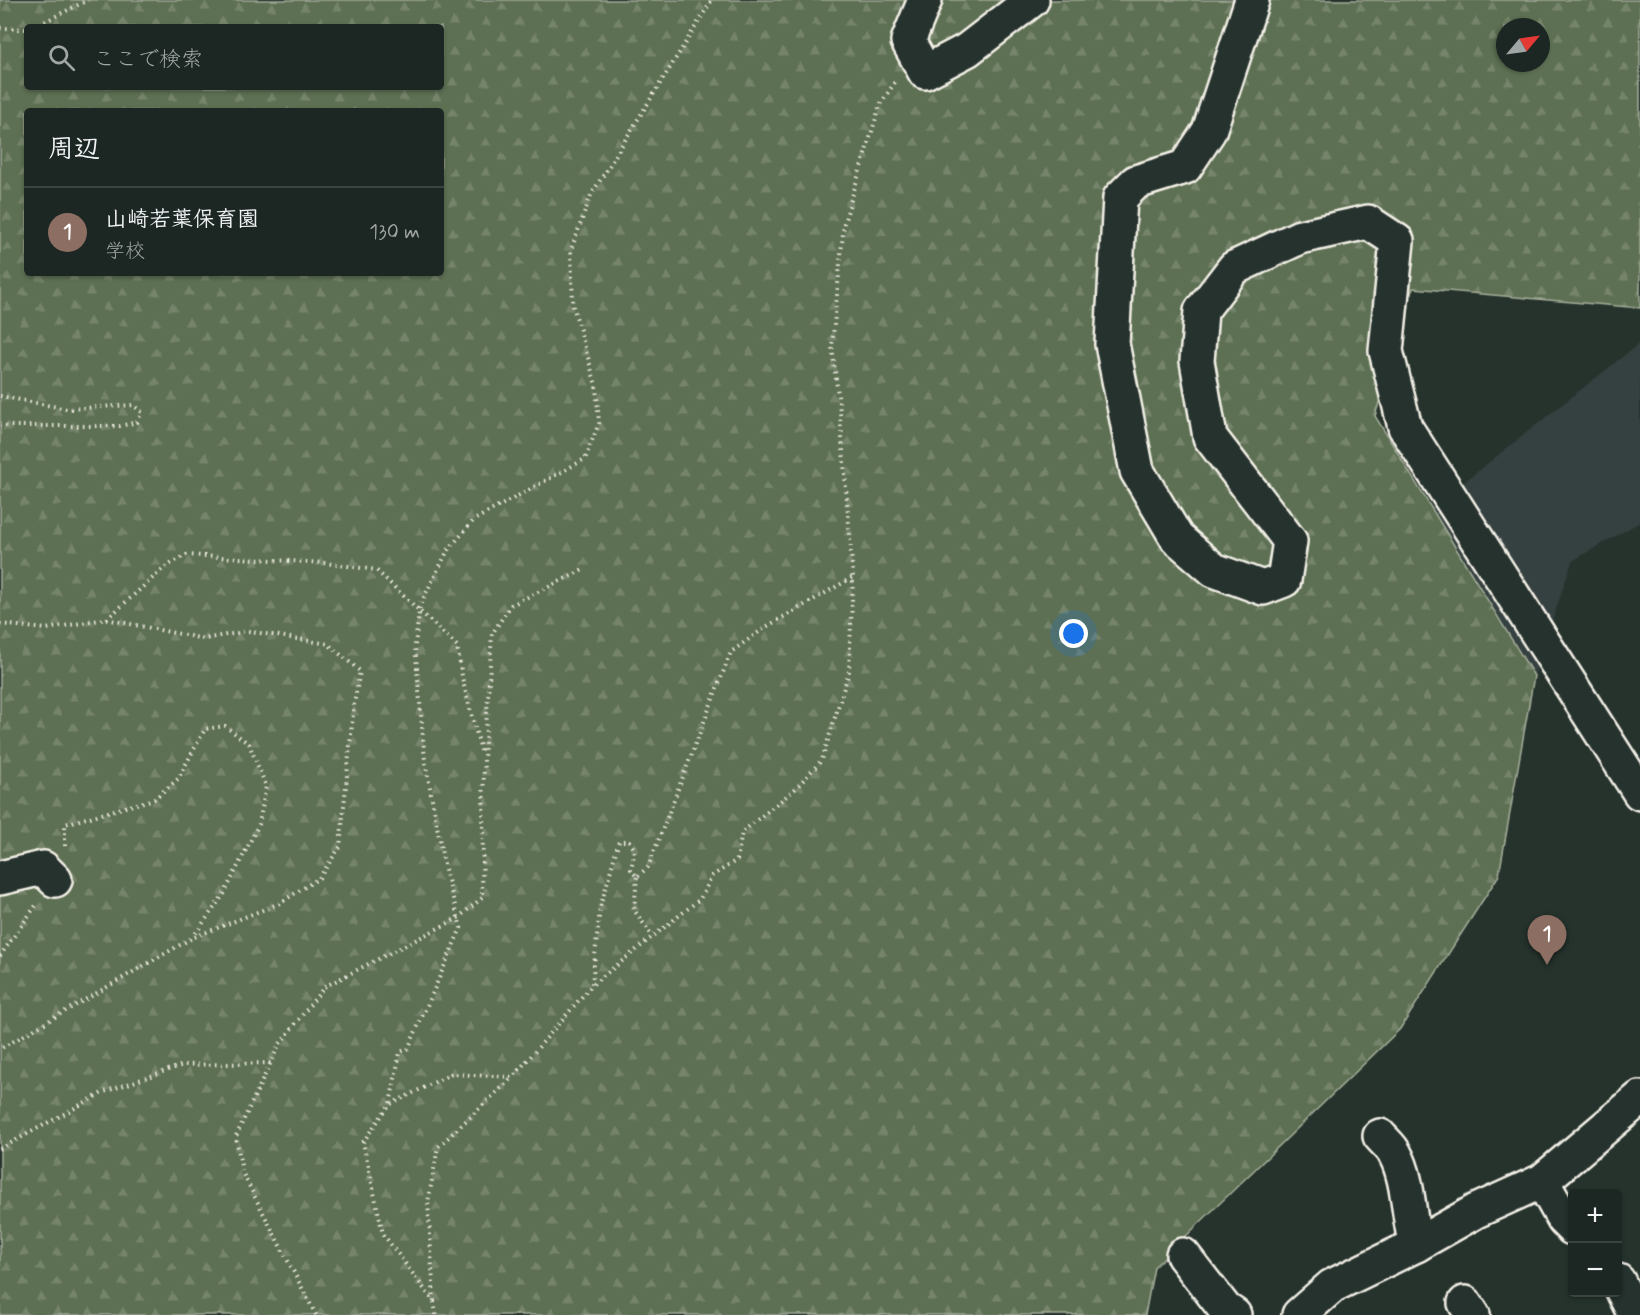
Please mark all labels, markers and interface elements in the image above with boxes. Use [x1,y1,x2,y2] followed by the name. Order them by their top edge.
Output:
[1496,18,1550,72] north arrow
[24,24,444,90] search box
[45,41,78,74] icon: search
[93,46,203,74] text: ここで検索
[48,133,100,167] text: 周辺
[105,206,259,234] text: 山崎若葉保育園
[63,219,72,246] text: 1
[369,219,420,246] text: 130 m
[105,238,145,265] text: 学校
[1059,619,1088,648] your location
[1528,916,1566,965] pin: 1
[1568,1189,1622,1297] map controls
[1568,1189,1622,1243] button: +
[1568,1243,1622,1297] button: −

